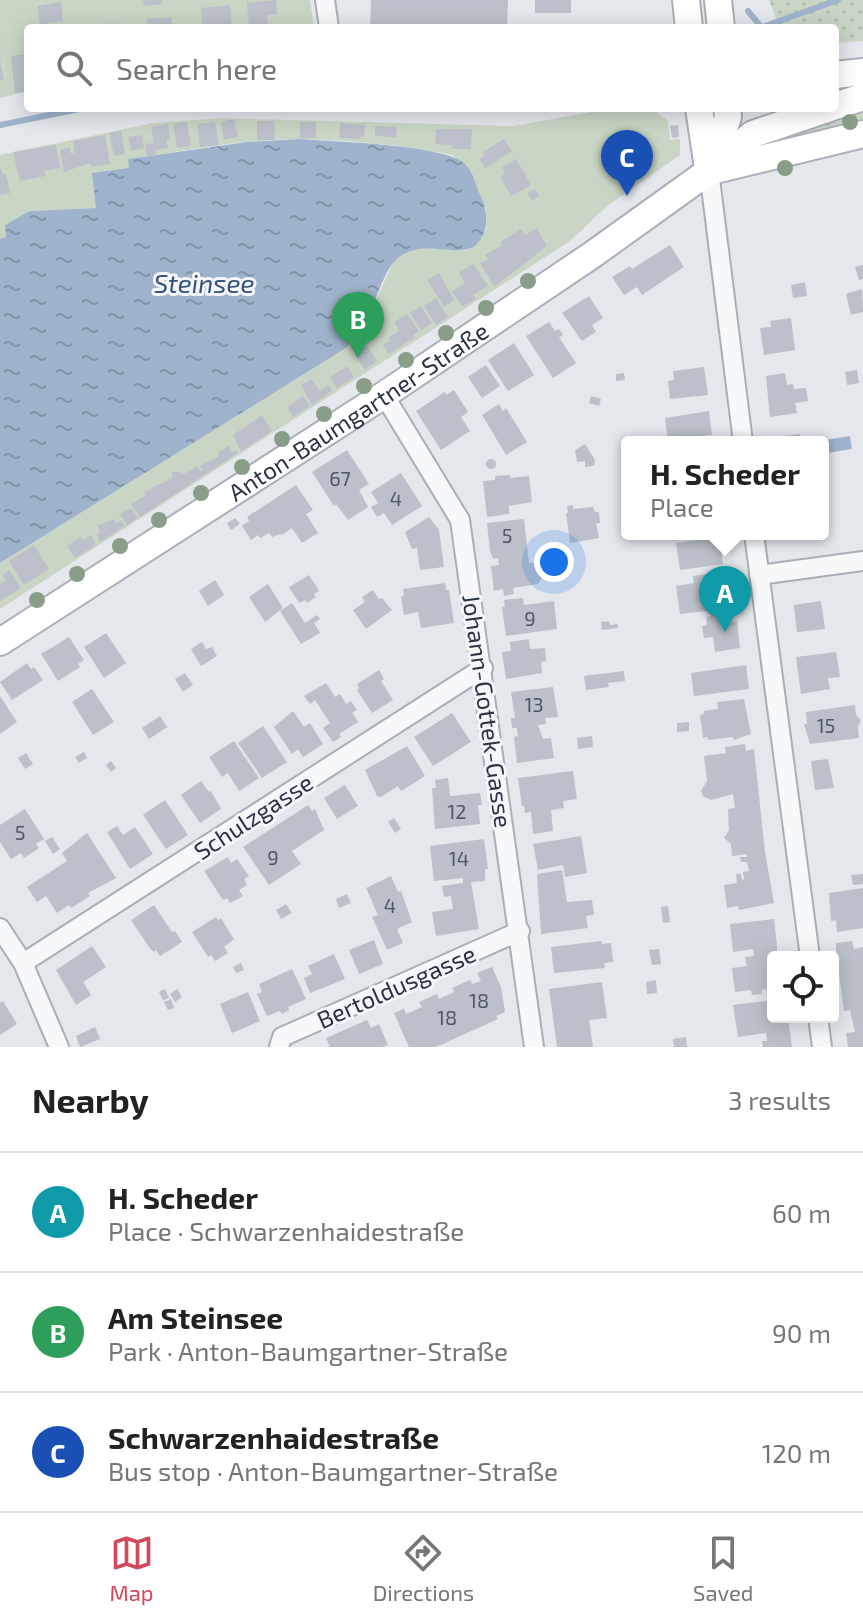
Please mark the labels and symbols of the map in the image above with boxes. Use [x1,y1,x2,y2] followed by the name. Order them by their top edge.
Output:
[601,130,653,196] pin: C
[154,267,254,298] water label: Steinsee
[332,292,384,358] pin: B
[221,316,493,506] street label: Anton-Baumgartner-Straße
[329,466,351,490] house number: 67
[390,486,402,510] house number: 4
[502,523,512,547] house number: 5
[534,542,574,582] your location
[699,566,751,632] pin: A
[457,592,519,830] street label: Johann-Gottek-Gasse
[524,606,536,630] house number: 9
[524,692,544,716] house number: 13
[817,713,835,737] house number: 15
[188,767,318,865] street label: Schulzgasse
[447,799,467,823] house number: 12
[15,820,25,844] house number: 5
[267,845,279,869] house number: 9
[449,846,469,870] house number: 14
[384,893,396,917] house number: 4
[312,938,480,1034] street label: Bertoldusgasse
[469,988,489,1012] house number: 18
[437,1005,457,1029] house number: 18

